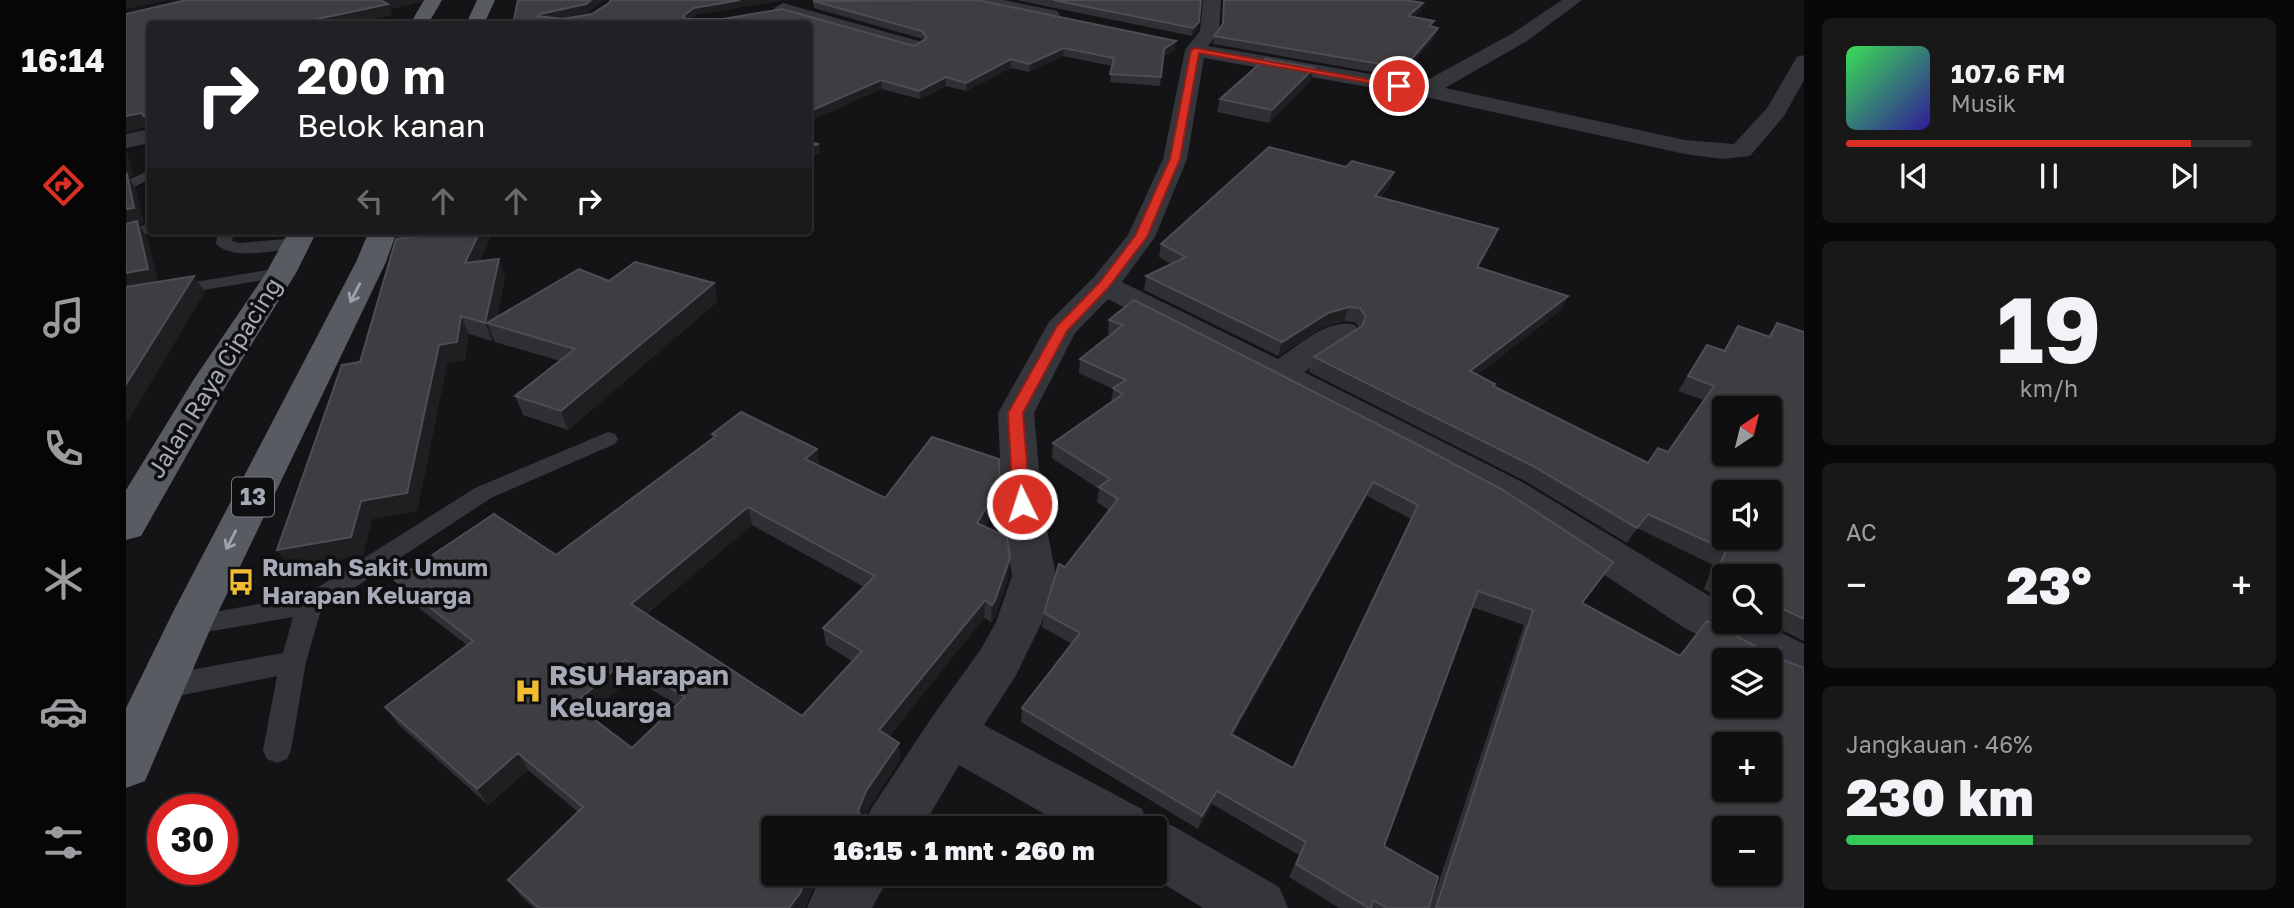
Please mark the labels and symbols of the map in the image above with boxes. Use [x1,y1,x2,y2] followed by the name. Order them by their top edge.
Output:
[1369,56,1429,116] pin
[140,272,287,483] street label: Jalan Raya Cipacing
[347,282,361,303] one-way arrow
[1712,396,1782,466] north arrow
[985,467,1059,541] position arrow
[232,477,274,516] road number: 13
[224,529,238,550] one-way arrow
[262,552,488,609] place label: Rumah Sakit Umum Harapan Keluarga
[226,567,256,597] bus stop icon: Rumah Sakit Umum Harapan Keluarga
[549,658,729,723] place label: RSU Harapan Keluarga
[513,676,543,706] hospital icon: RSU Harapan Keluarga
[147,794,238,885] speed limit sign: 30

